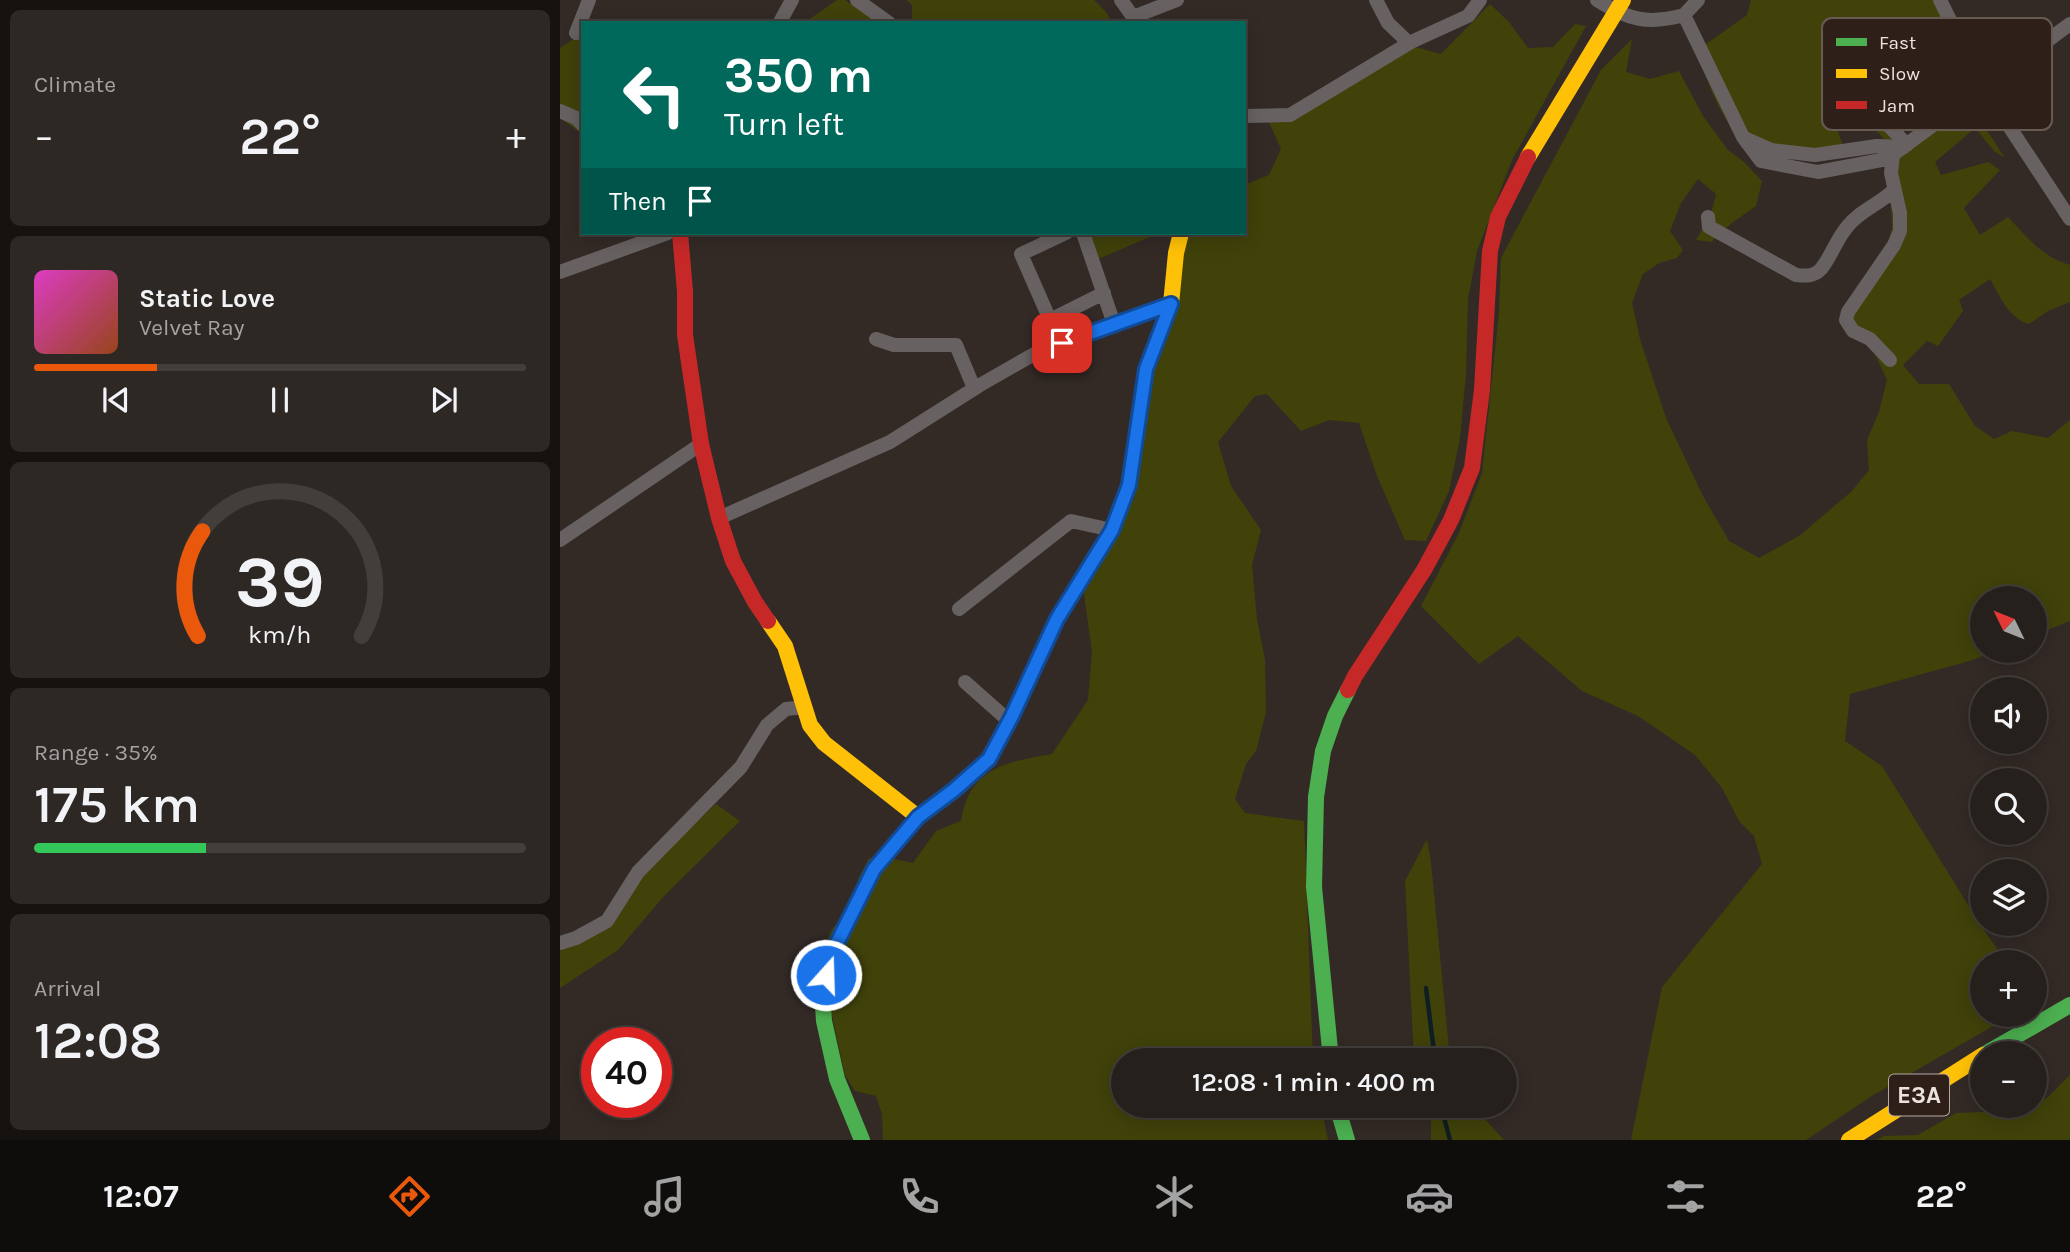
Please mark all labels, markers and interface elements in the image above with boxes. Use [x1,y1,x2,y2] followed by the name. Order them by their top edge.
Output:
[1822,18,2052,130] legend
[1879,32,1916,54] text: Fast
[724,47,873,104] text: 350 m
[609,49,700,140] icon: left
[1879,63,1920,85] text: Slow
[34,71,116,98] text: Climate
[1879,95,1915,117] text: Jam
[239,106,321,167] text: 22°
[724,106,844,143] text: Turn left
[34,114,54,159] text: −
[506,114,526,159] text: +
[681,182,719,220] icon: arrive
[609,186,667,217] text: Then
[139,283,275,314] text: Static Love
[1032,313,1092,373] pin
[139,314,244,341] text: Velvet Ray
[1043,324,1081,362] icon: arrive
[97,381,135,419] icon: previous
[261,381,299,419] icon: pause
[425,381,463,419] icon: next
[235,539,325,624] text: 39
[1970,586,2048,663] north arrow
[1970,586,2047,1118] map controls
[248,620,312,649] text: km/h
[1970,677,2047,754] button: sound
[34,739,158,766] text: Range · 35%
[1970,768,2047,845] button: search
[34,774,200,835] text: 175 km
[1970,859,2047,936] button: layers
[789,938,863,1012] position arrow
[1970,950,2047,1027] button: +
[34,975,101,1002] text: Arrival
[34,1010,162,1071] text: 12:08
[581,1027,672,1118] speed limit sign: 40
[1970,1041,2047,1118] button: −
[1192,1067,1436,1098] text: 12:08 · 1 min · 400 m
[1889,1074,1949,1115] road number: E3A
[385,1172,434,1221] icon: directions
[640,1172,689,1221] icon: music
[895,1172,944,1221] icon: phone
[1150,1172,1199,1221] icon: climate
[1405,1172,1454,1221] icon: car
[1661,1172,1710,1221] icon: filters
[103,1178,179,1215] text: 12:07
[1916,1178,1967,1215] text: 22°

